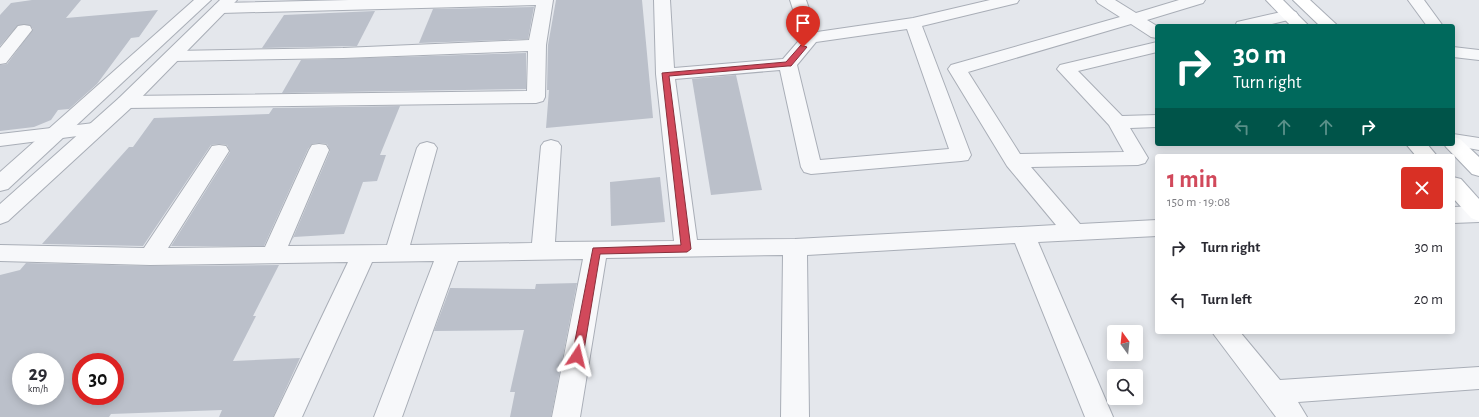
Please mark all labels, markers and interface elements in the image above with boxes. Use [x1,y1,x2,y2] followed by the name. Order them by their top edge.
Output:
[786,6,820,47] pin
[792,12,814,34] icon: arrive
[1167,40,1219,92] icon: right
[1233,41,1286,69] text: 30 m
[1233,74,1302,92] text: Turn right
[1231,116,1253,138] icon: left
[1273,116,1295,138] icon: ahead
[1315,116,1337,138] icon: ahead
[1357,116,1379,138] icon: right
[1401,167,1443,209] button: close
[1167,168,1218,192] text: 1 min
[1167,196,1230,209] text: 150 m · 19:08
[1167,237,1189,259] icon: right
[1201,240,1260,255] text: Turn right
[1414,240,1443,255] text: 30 m
[1167,289,1189,311] icon: left
[1201,292,1252,307] text: Turn left
[1414,292,1443,307] text: 20 m
[1107,325,1143,361] north arrow
[1107,325,1143,405] map controls
[556,335,598,377] position arrow
[72,353,124,405] speed limit sign: 30
[28,364,48,384] text: 29
[1107,369,1143,405] button: search
[28,384,48,394] text: km/h

